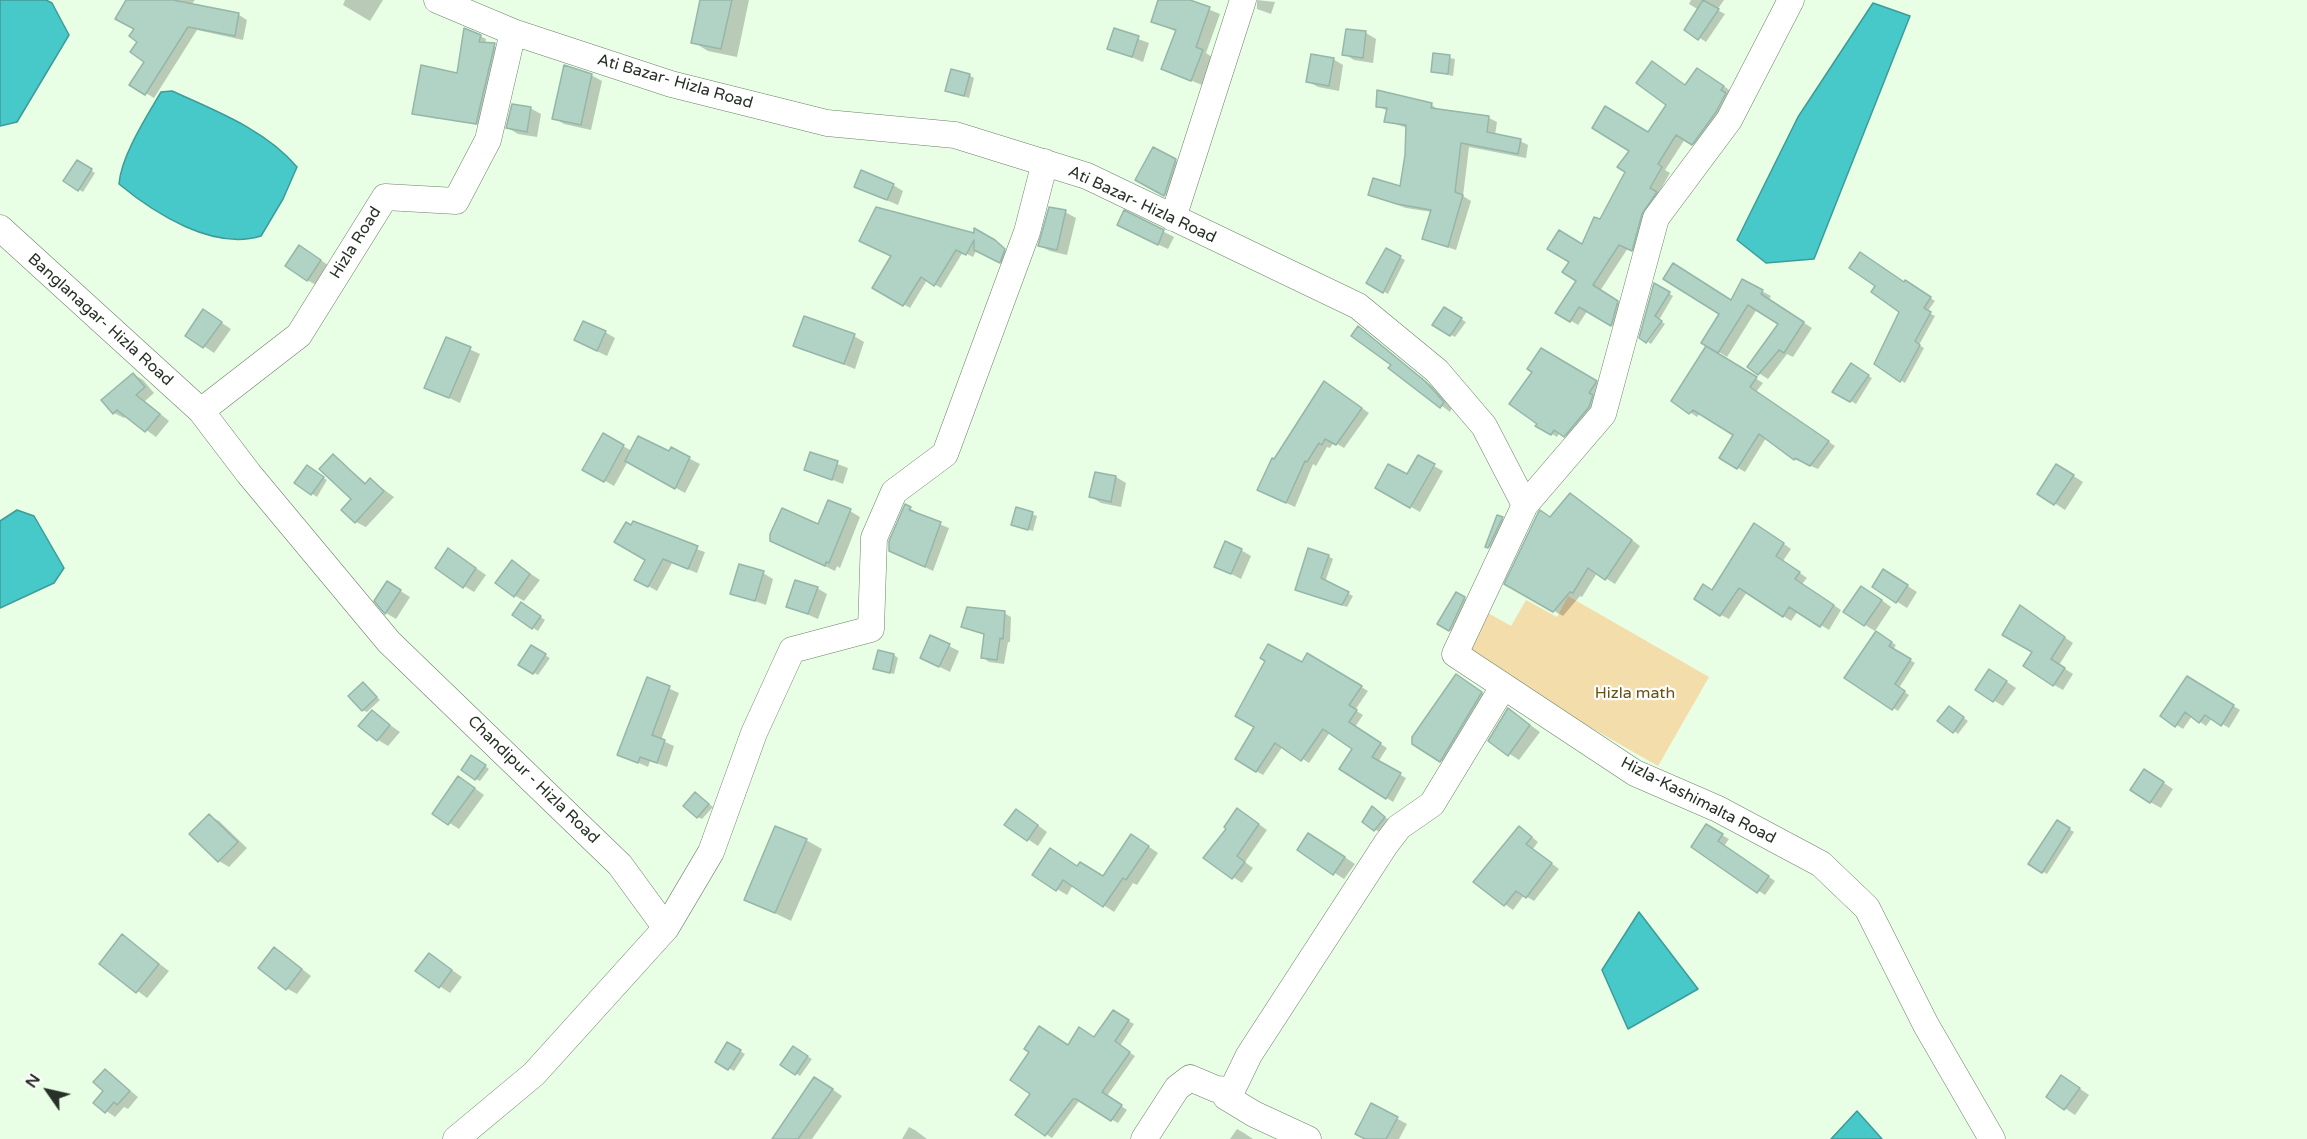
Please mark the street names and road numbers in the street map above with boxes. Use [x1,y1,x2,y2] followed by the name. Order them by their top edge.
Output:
[595,51,755,113] street label: Ati Bazar- Hizla Road
[1065,162,1219,248] street label: Ati Bazar- Hizla Road
[326,203,386,283] street label: Hizla Road
[23,250,177,390] street label: Banglanagar- Hizla Road
[463,712,603,848] street label: Chandipur - Hizla Road
[1617,753,1779,849] street label: Hizla-Kashimalta Road

